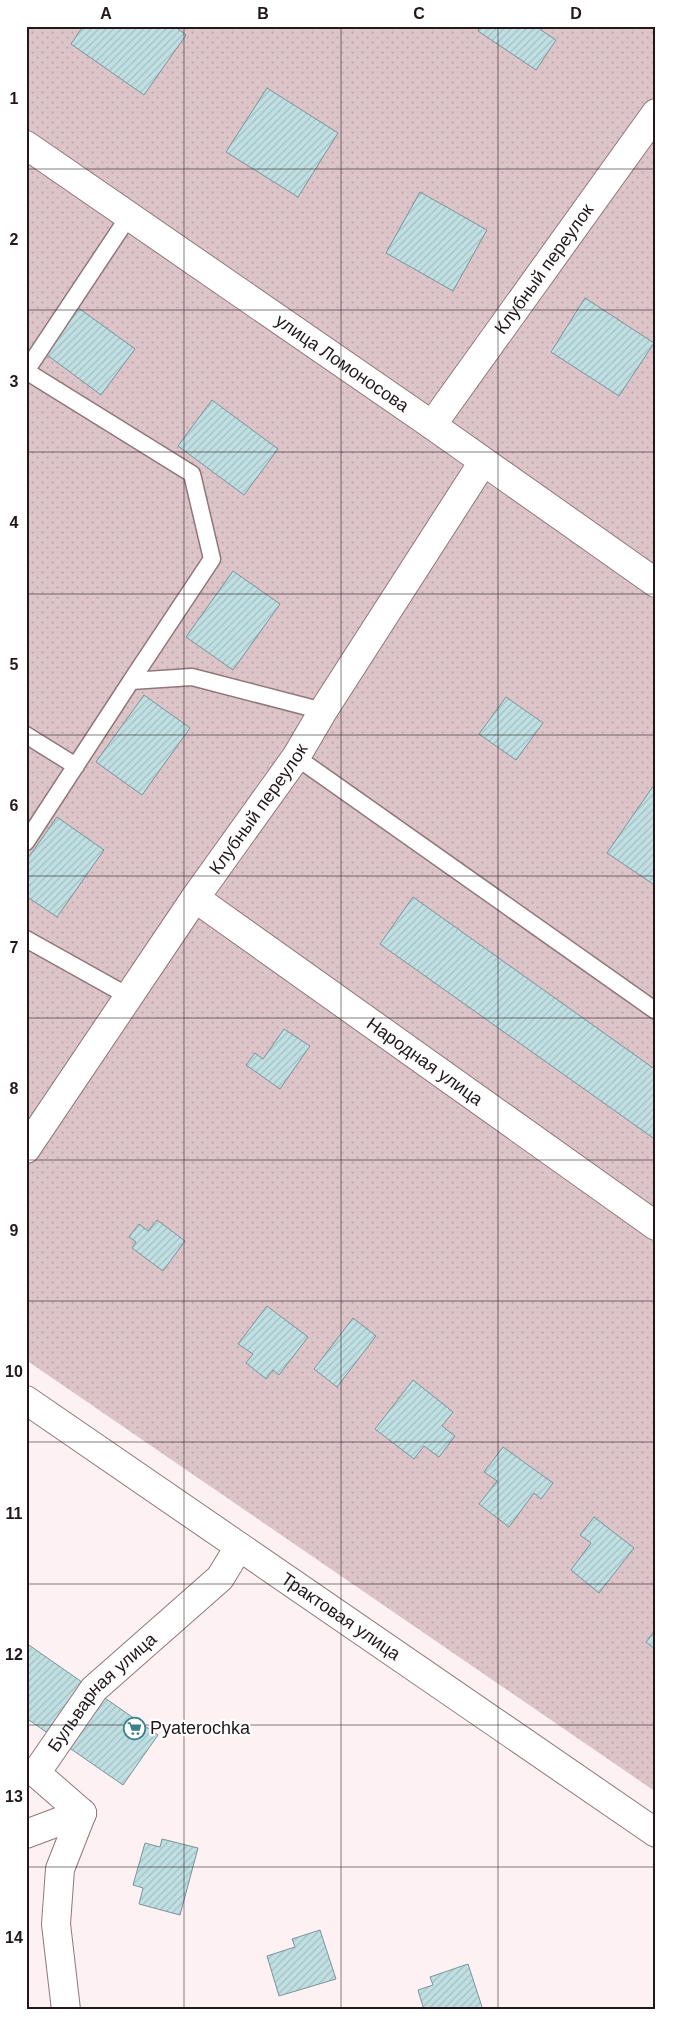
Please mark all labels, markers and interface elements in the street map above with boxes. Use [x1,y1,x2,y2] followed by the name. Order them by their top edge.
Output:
[100,5,112,22] text: A
[257,5,269,22] text: B
[413,5,425,22] text: C
[570,5,582,22] text: D
[10,90,19,107] text: 1
[491,200,597,338] street label: Клубный переулок
[10,231,19,248] text: 2
[272,310,413,416] street label: улица Ломоносова
[10,373,19,390] text: 3
[10,514,19,531] text: 4
[10,656,19,673] text: 5
[205,740,312,878] street label: Клубный переулок
[10,797,19,814] text: 6
[10,939,19,956] text: 7
[363,1014,487,1110] street label: Народная улица
[10,1080,19,1097] text: 8
[10,1222,19,1239] text: 9
[5,1363,23,1380] text: 10
[6,1505,23,1522] text: 11
[278,1569,405,1665] street label: Трактовая улица
[44,1628,161,1755] street label: Бульварная улица
[5,1646,23,1663] text: 12
[122,1716,146,1740] supermarket icon: Pyaterochka
[150,1718,251,1738] place label: Pyaterochka
[5,1788,23,1805] text: 13
[5,1929,23,1946] text: 14

